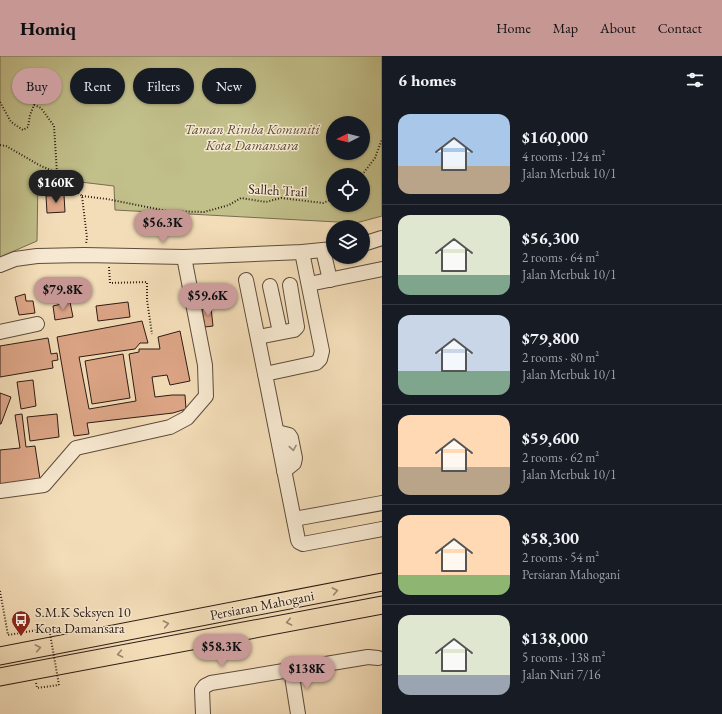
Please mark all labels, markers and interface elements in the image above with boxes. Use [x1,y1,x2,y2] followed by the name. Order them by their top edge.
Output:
[20,16,76,41] text: Homiq
[496,19,531,37] text: Home
[553,19,578,37] text: Map
[600,19,636,37] text: About
[658,19,702,37] text: Contact
[12,68,62,104] chip: Buy
[70,68,125,104] chip: Rent
[133,68,194,104] chip: Filters
[202,68,256,104] chip: New
[398,69,456,91] text: 6 homes
[684,69,706,91] icon: filters
[326,116,370,160] north arrow
[326,116,370,264] map controls
[184,120,320,154] park label: Taman Rimba Komuniti Kota Damansara
[522,126,588,148] text: $160,000
[430,130,478,178] icon: home
[522,148,606,165] text: 4 rooms · 124 m²
[522,165,616,182] text: Jalan Merbuk 10/1
[326,168,370,212] button: locate
[28,170,84,204] pin: $160K
[38,174,74,191] text: $160K
[248,179,309,201] street label: Salleh Trail
[130,210,196,244] pin: $56.3K
[143,214,183,231] text: $56.3K
[326,220,370,264] button: layers
[522,227,579,249] text: $56,300
[430,231,478,279] icon: home
[522,249,599,266] text: 2 rooms · 64 m²
[522,266,616,283] text: Jalan Merbuk 10/1
[30,277,96,311] pin: $79.8K
[43,281,83,298] text: $79.8K
[175,283,241,317] pin: $59.6K
[188,287,228,304] text: $59.6K
[522,327,579,349] text: $79,800
[430,331,478,379] icon: home
[522,349,599,366] text: 2 rooms · 80 m²
[522,366,616,383] text: Jalan Merbuk 10/1
[522,427,579,449] text: $59,600
[430,431,478,479] icon: home
[288,445,297,452] one-way arrow
[522,449,599,466] text: 2 rooms · 62 m²
[522,466,616,483] text: Jalan Merbuk 10/1
[522,527,579,549] text: $58,300
[430,531,478,579] icon: home
[522,549,599,566] text: 2 rooms · 54 m²
[522,566,620,583] text: Persiaran Mahogani
[208,586,316,624] street label: Persiaran Mahogani
[332,587,338,596] one-way arrow
[35,603,131,637] place label: S.M.K Seksyen 10 Kota Damansara
[10,609,32,637] bus stop icon: S.M.K Seksyen 10 Kota Damansara
[286,618,292,626] one-way arrow
[163,620,169,628] one-way arrow
[522,627,588,649] text: $138,000
[430,631,478,679] icon: home
[189,634,255,668] pin: $58.3K
[202,638,242,655] text: $58.3K
[35,645,41,653] one-way arrow
[117,649,123,658] one-way arrow
[522,649,606,666] text: 5 rooms · 138 m²
[279,656,335,690] pin: $138K
[289,660,325,677] text: $138K
[522,666,601,683] text: Jalan Nuri 7/16

